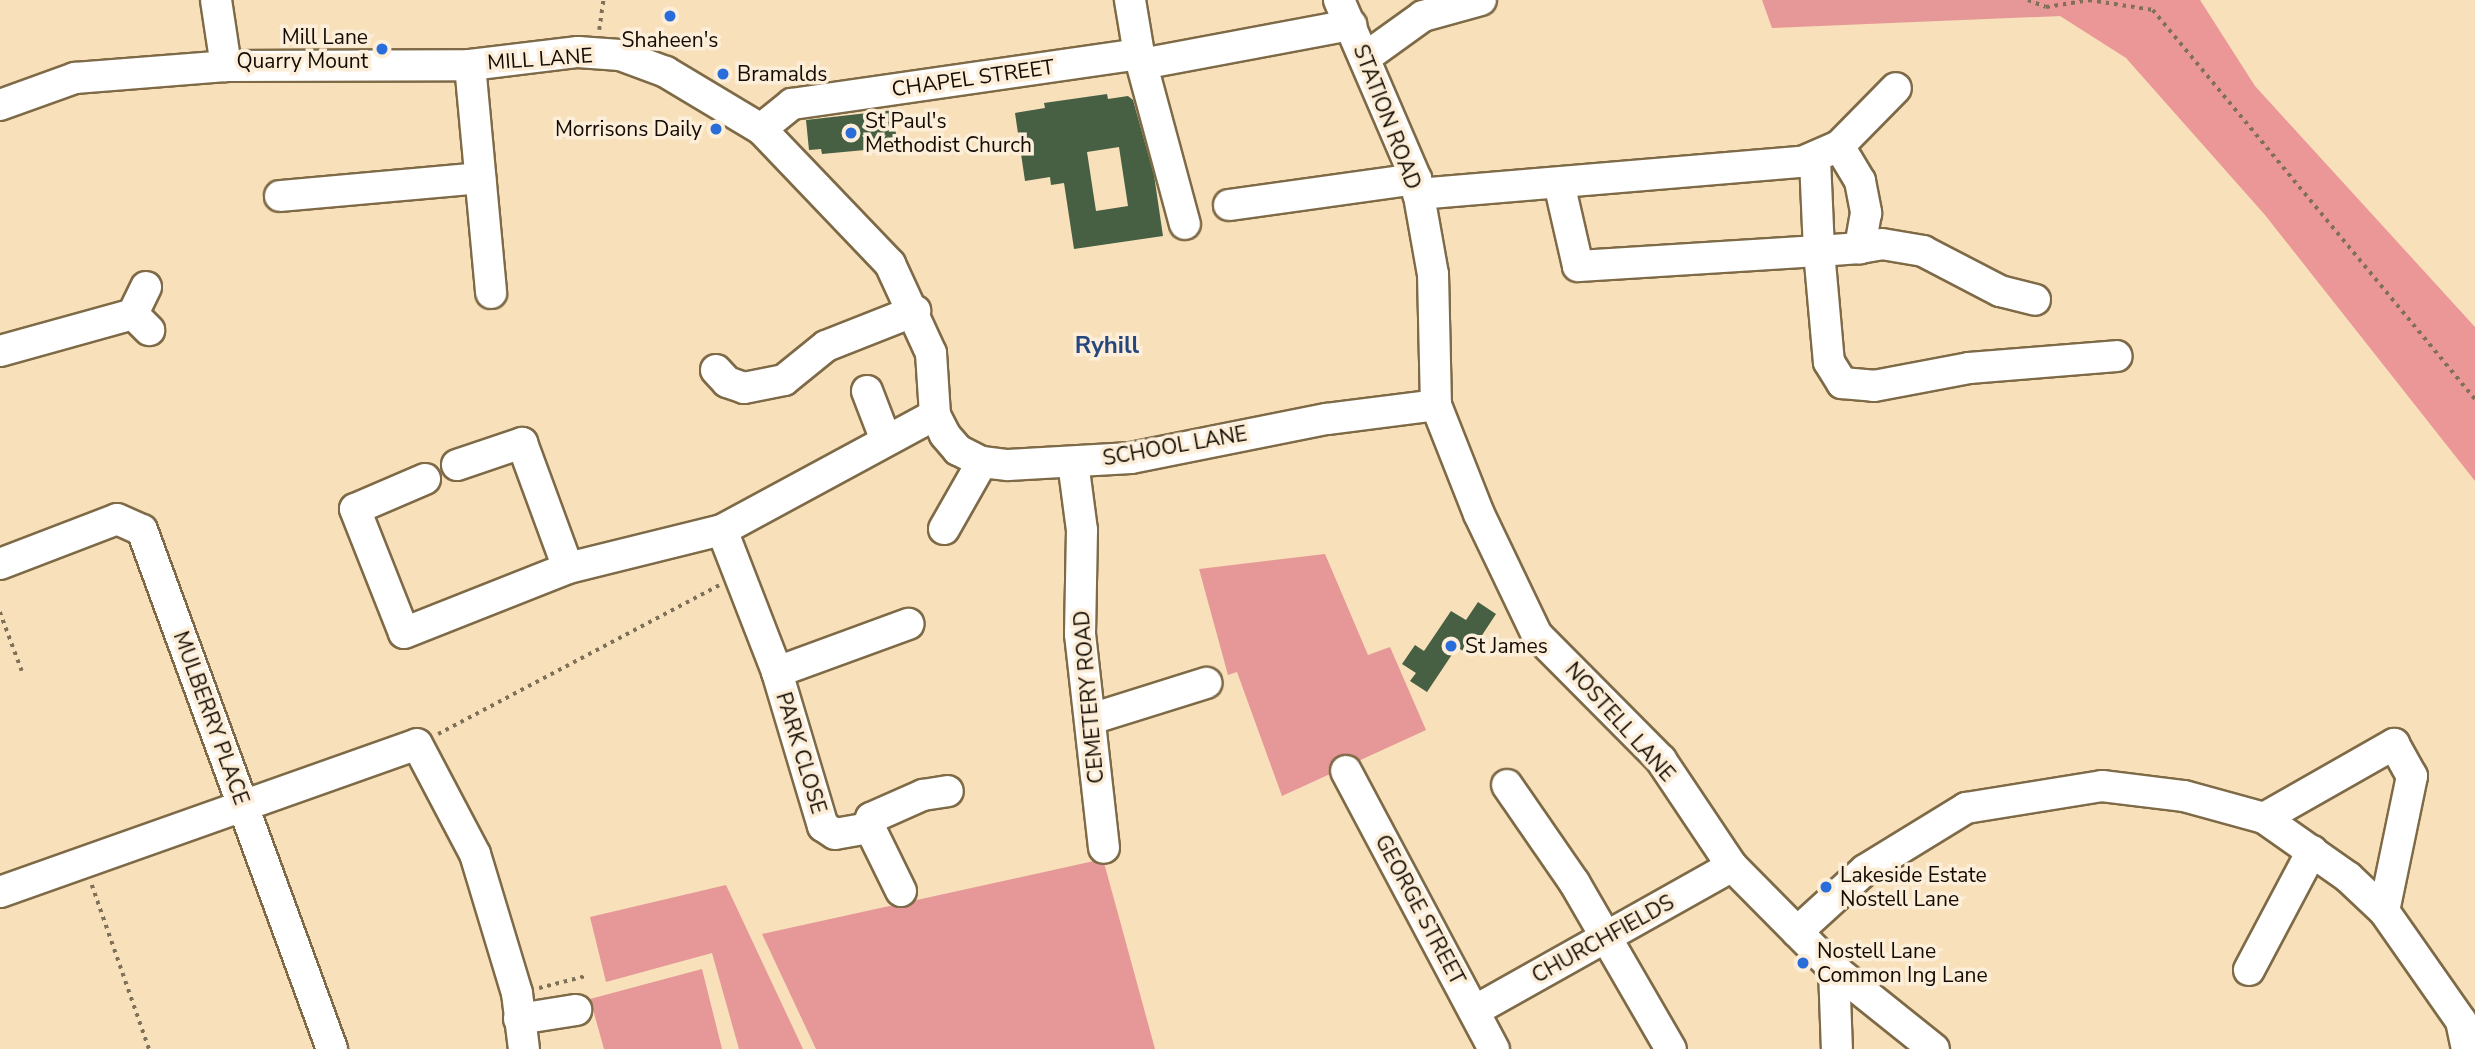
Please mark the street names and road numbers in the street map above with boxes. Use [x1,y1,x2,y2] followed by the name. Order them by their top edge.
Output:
[1348,41,1426,193] street label: STATION ROAD
[486,43,594,75] street label: MILL LANE
[890,54,1056,102] street label: CHAPEL STREET
[1101,421,1249,471] street label: SCHOOL LANE
[1069,609,1109,785] street label: CEMETERY ROAD
[168,628,254,808] street label: MULBERRY PLACE
[1560,657,1680,787] street label: NOSTELL LANE
[771,689,831,817] street label: PARK CLOSE
[1370,831,1470,989] street label: GEORGE STREET
[1528,890,1678,988] street label: CHURCHFIELDS

